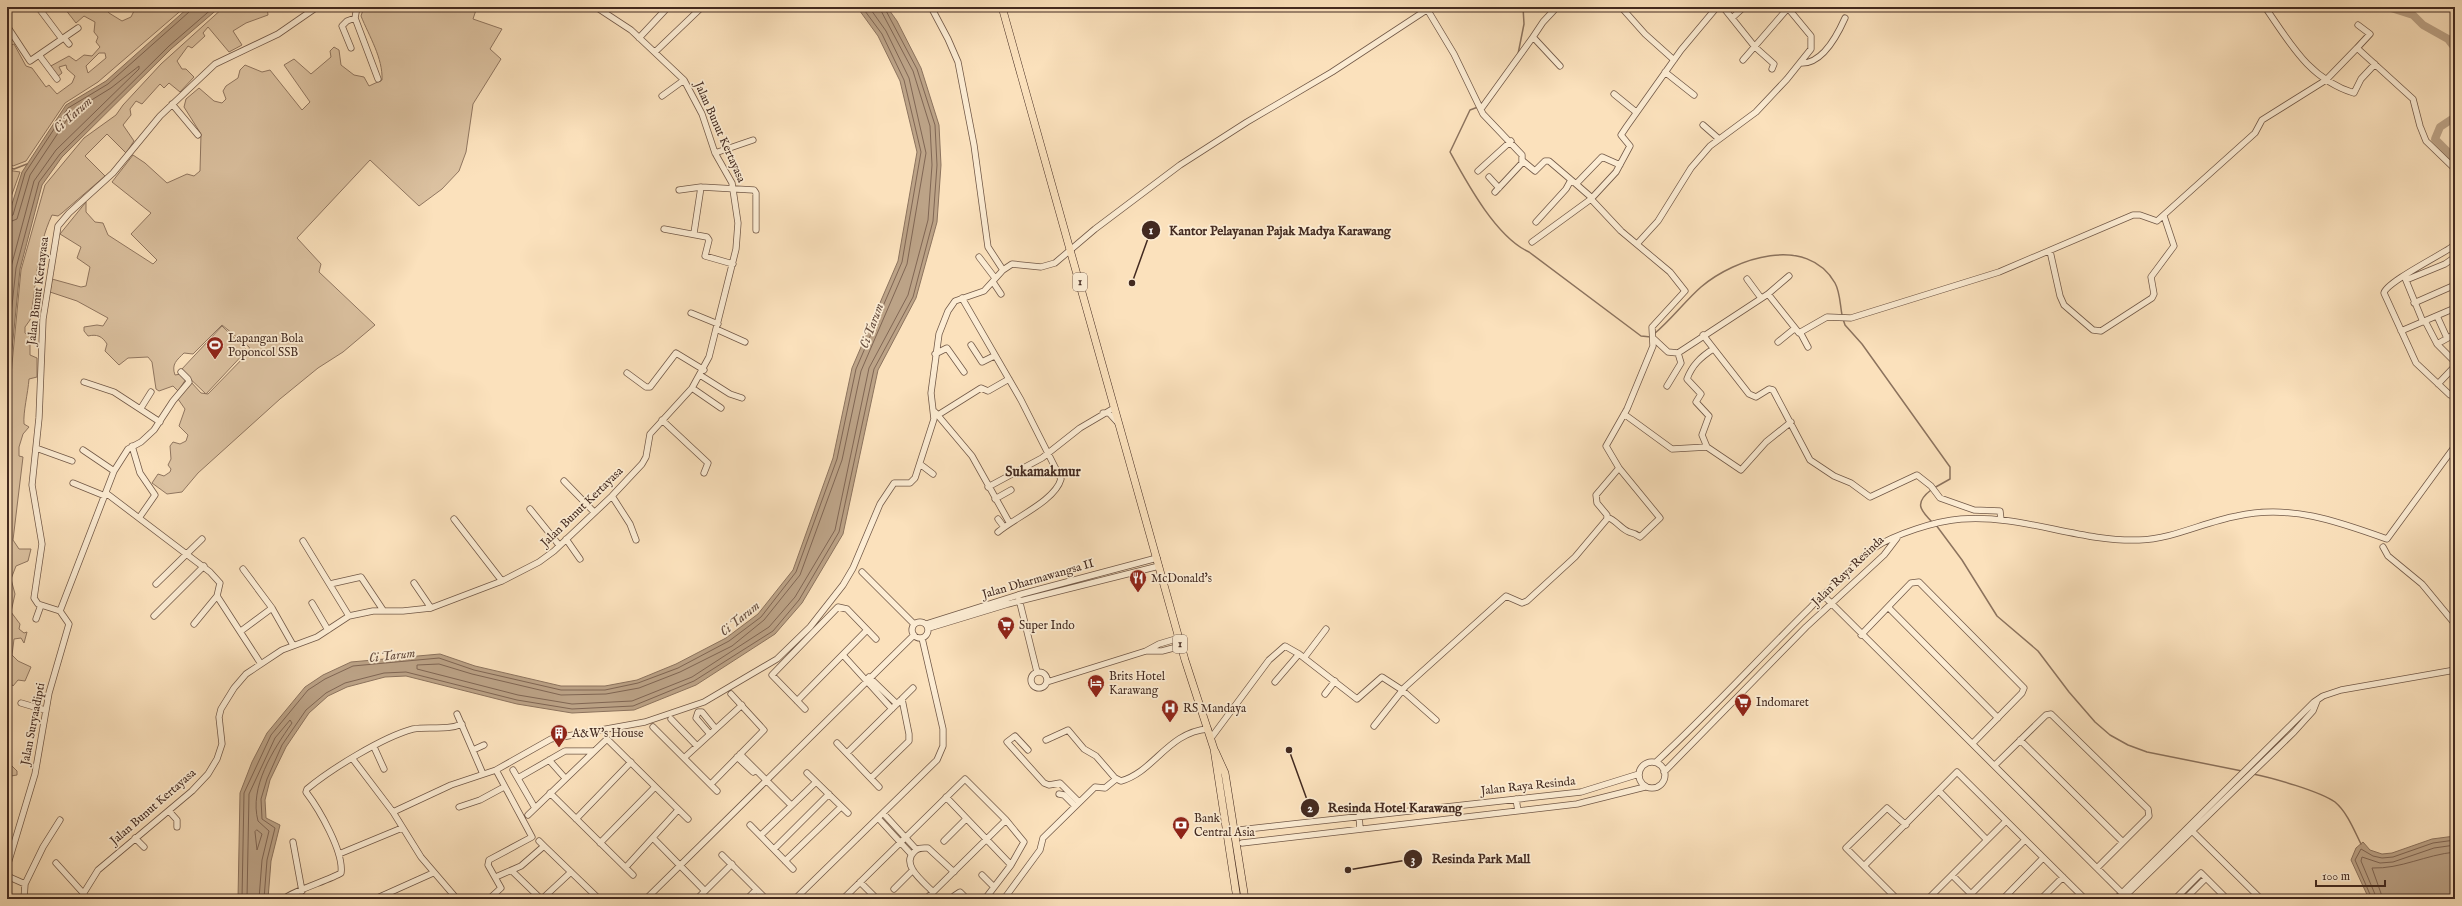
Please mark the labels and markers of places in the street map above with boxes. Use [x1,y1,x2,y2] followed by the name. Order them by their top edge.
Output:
[1141,218,1399,243] callout: Kantor Pelayanan Pajak Madya Karawang
[228,331,304,361] place label: Lapangan Bola Poponcol SSB
[205,335,225,360] sports icon: Lapangan Bola Poponcol SSB
[1128,568,1148,593] restaurant icon: McDonald's
[1151,571,1212,586] place label: McDonald's
[996,615,1016,640] supermarket icon: Super Indo
[1019,618,1075,634] place label: Super Indo
[1109,669,1166,698] place label: Brits Hotel Karawang
[1086,673,1106,698] hotel icon: Brits Hotel Karawang
[1733,692,1753,717] supermarket icon: Indomaret
[1756,695,1809,710] place label: Indomaret
[1160,698,1180,723] hospital icon: RS Mandaya
[1183,701,1247,716] place label: RS Mandaya
[549,723,569,748] building icon: A&W's House
[571,726,644,741] place label: A&W's House
[1300,795,1471,820] callout: Resinda Hotel Karawang
[1194,811,1256,840] place label: Bank Central Asia
[1171,815,1191,840] bank icon: Bank Central Asia
[1403,846,1538,871] callout: Resinda Park Mall

